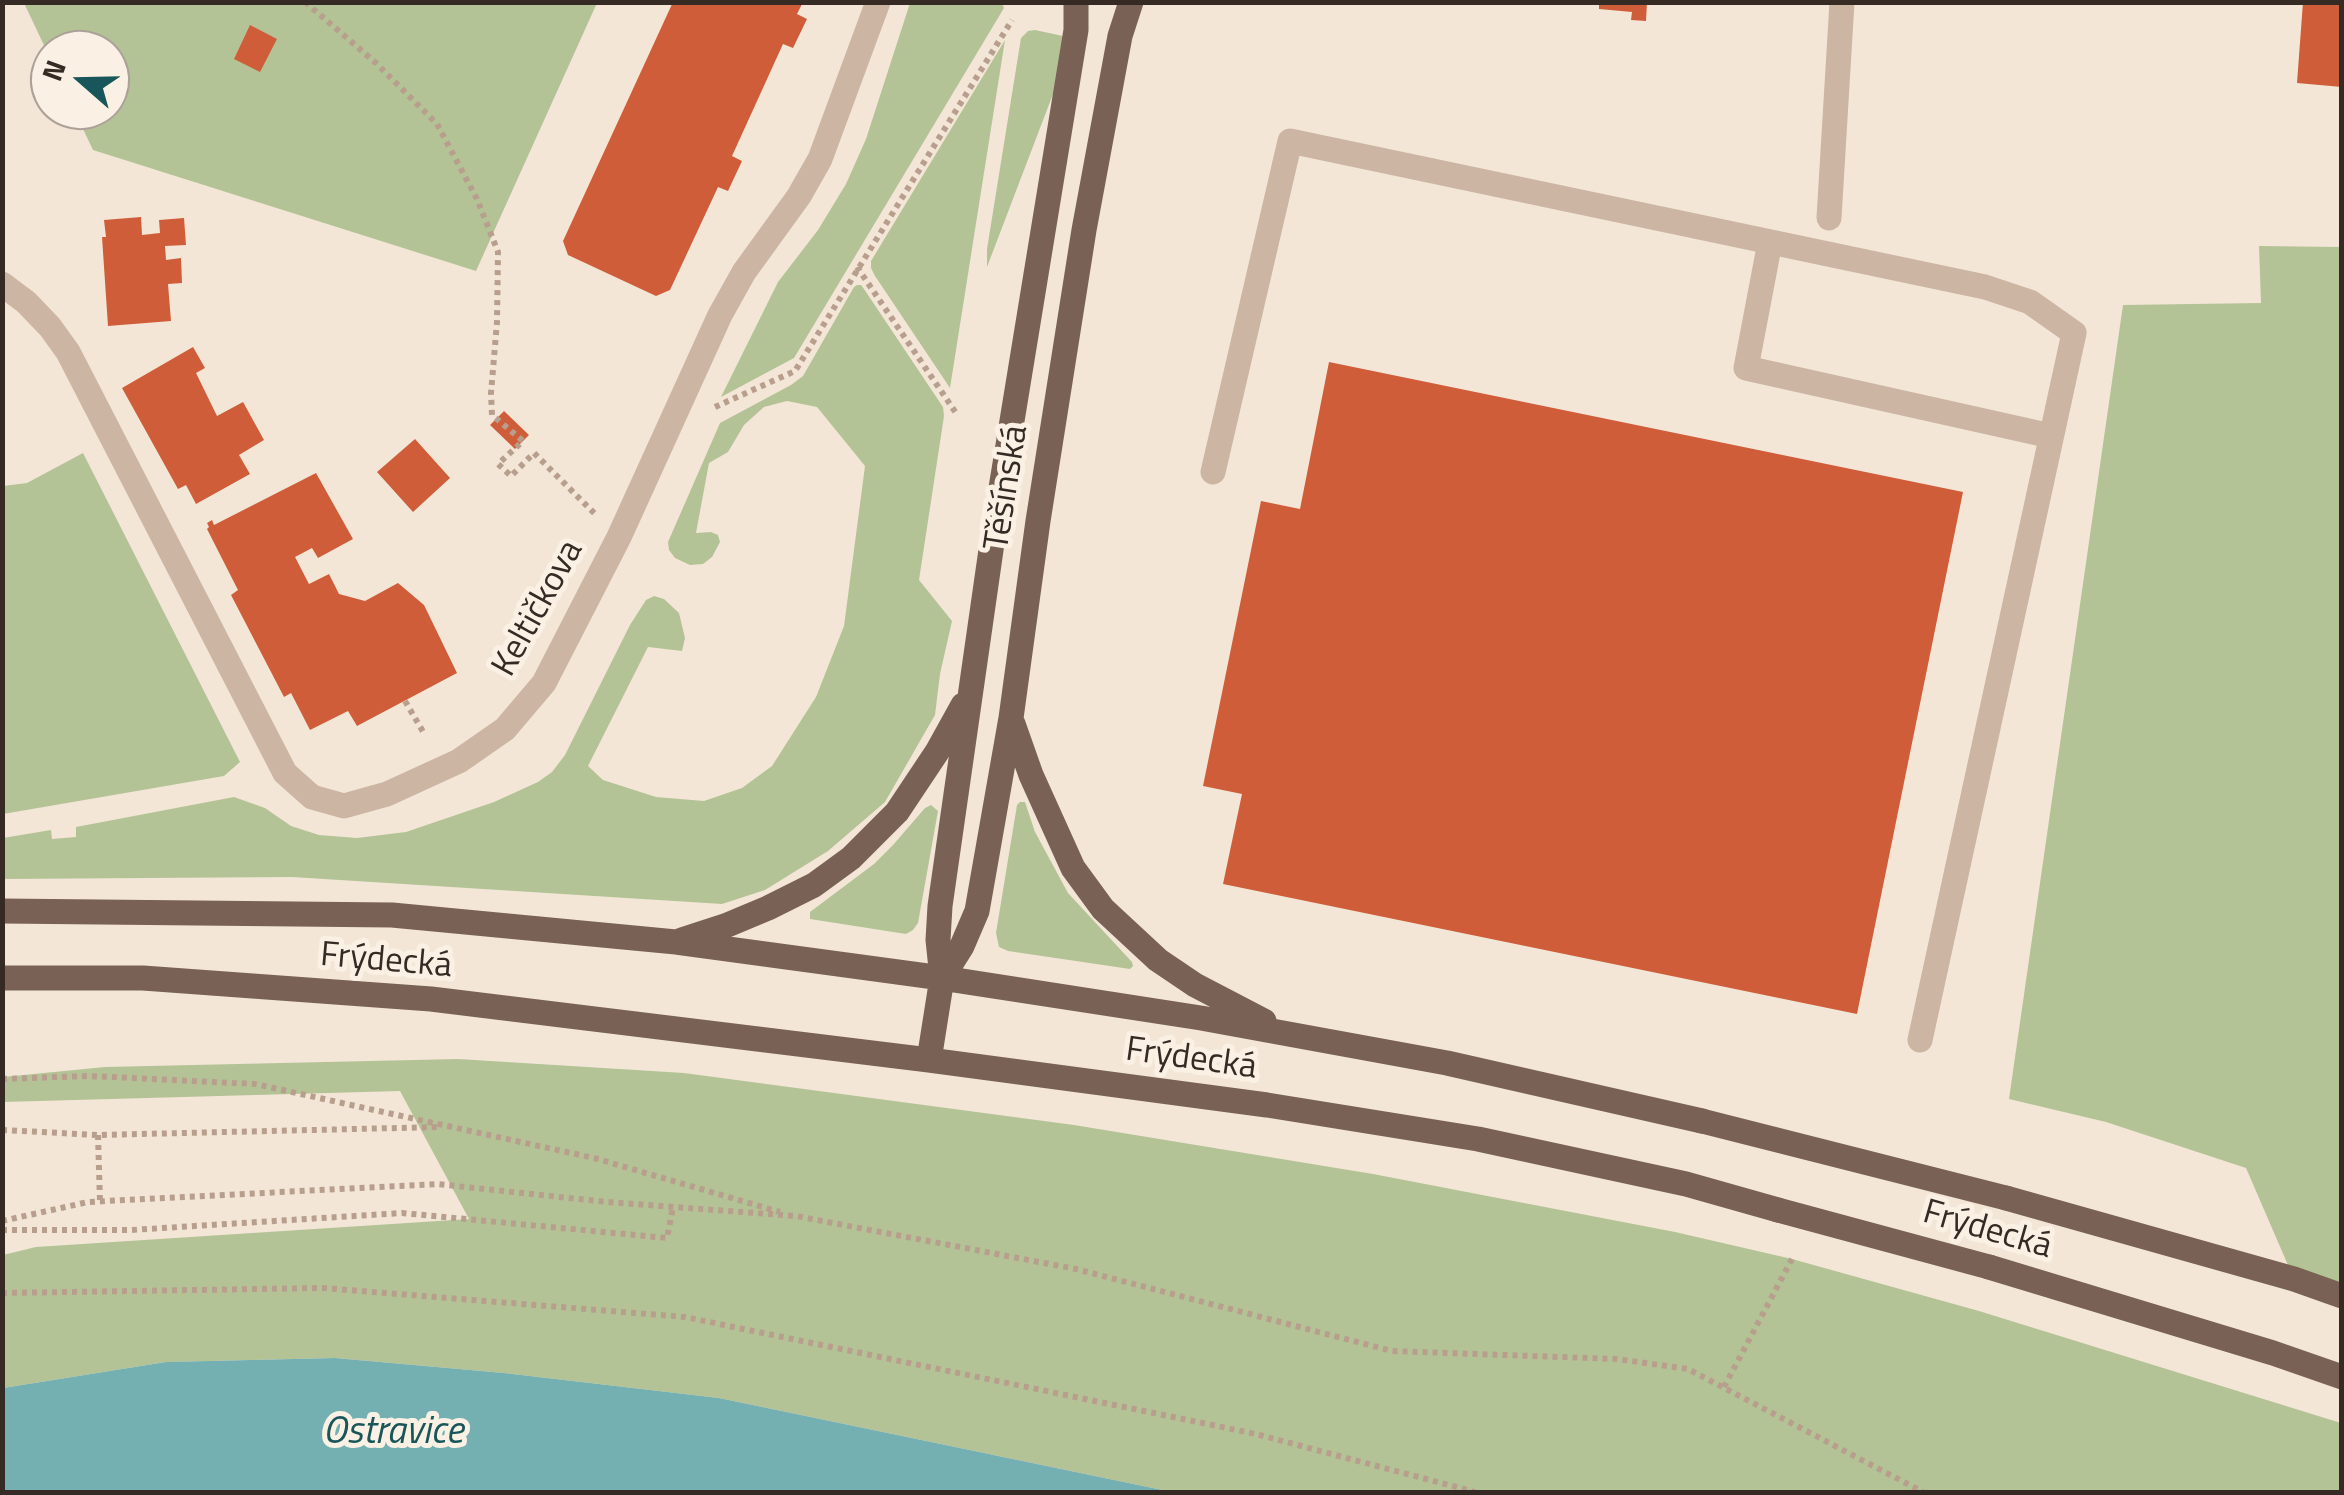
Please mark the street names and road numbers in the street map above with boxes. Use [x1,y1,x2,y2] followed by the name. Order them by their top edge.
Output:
[977,422,1039,554] street label: Těšínská
[485,534,593,684] street label: Keltičkova
[318,935,454,989] street label: Frýdecká
[1123,1030,1259,1090] street label: Frýdecká
[1918,1193,2056,1269] street label: Frýdecká

